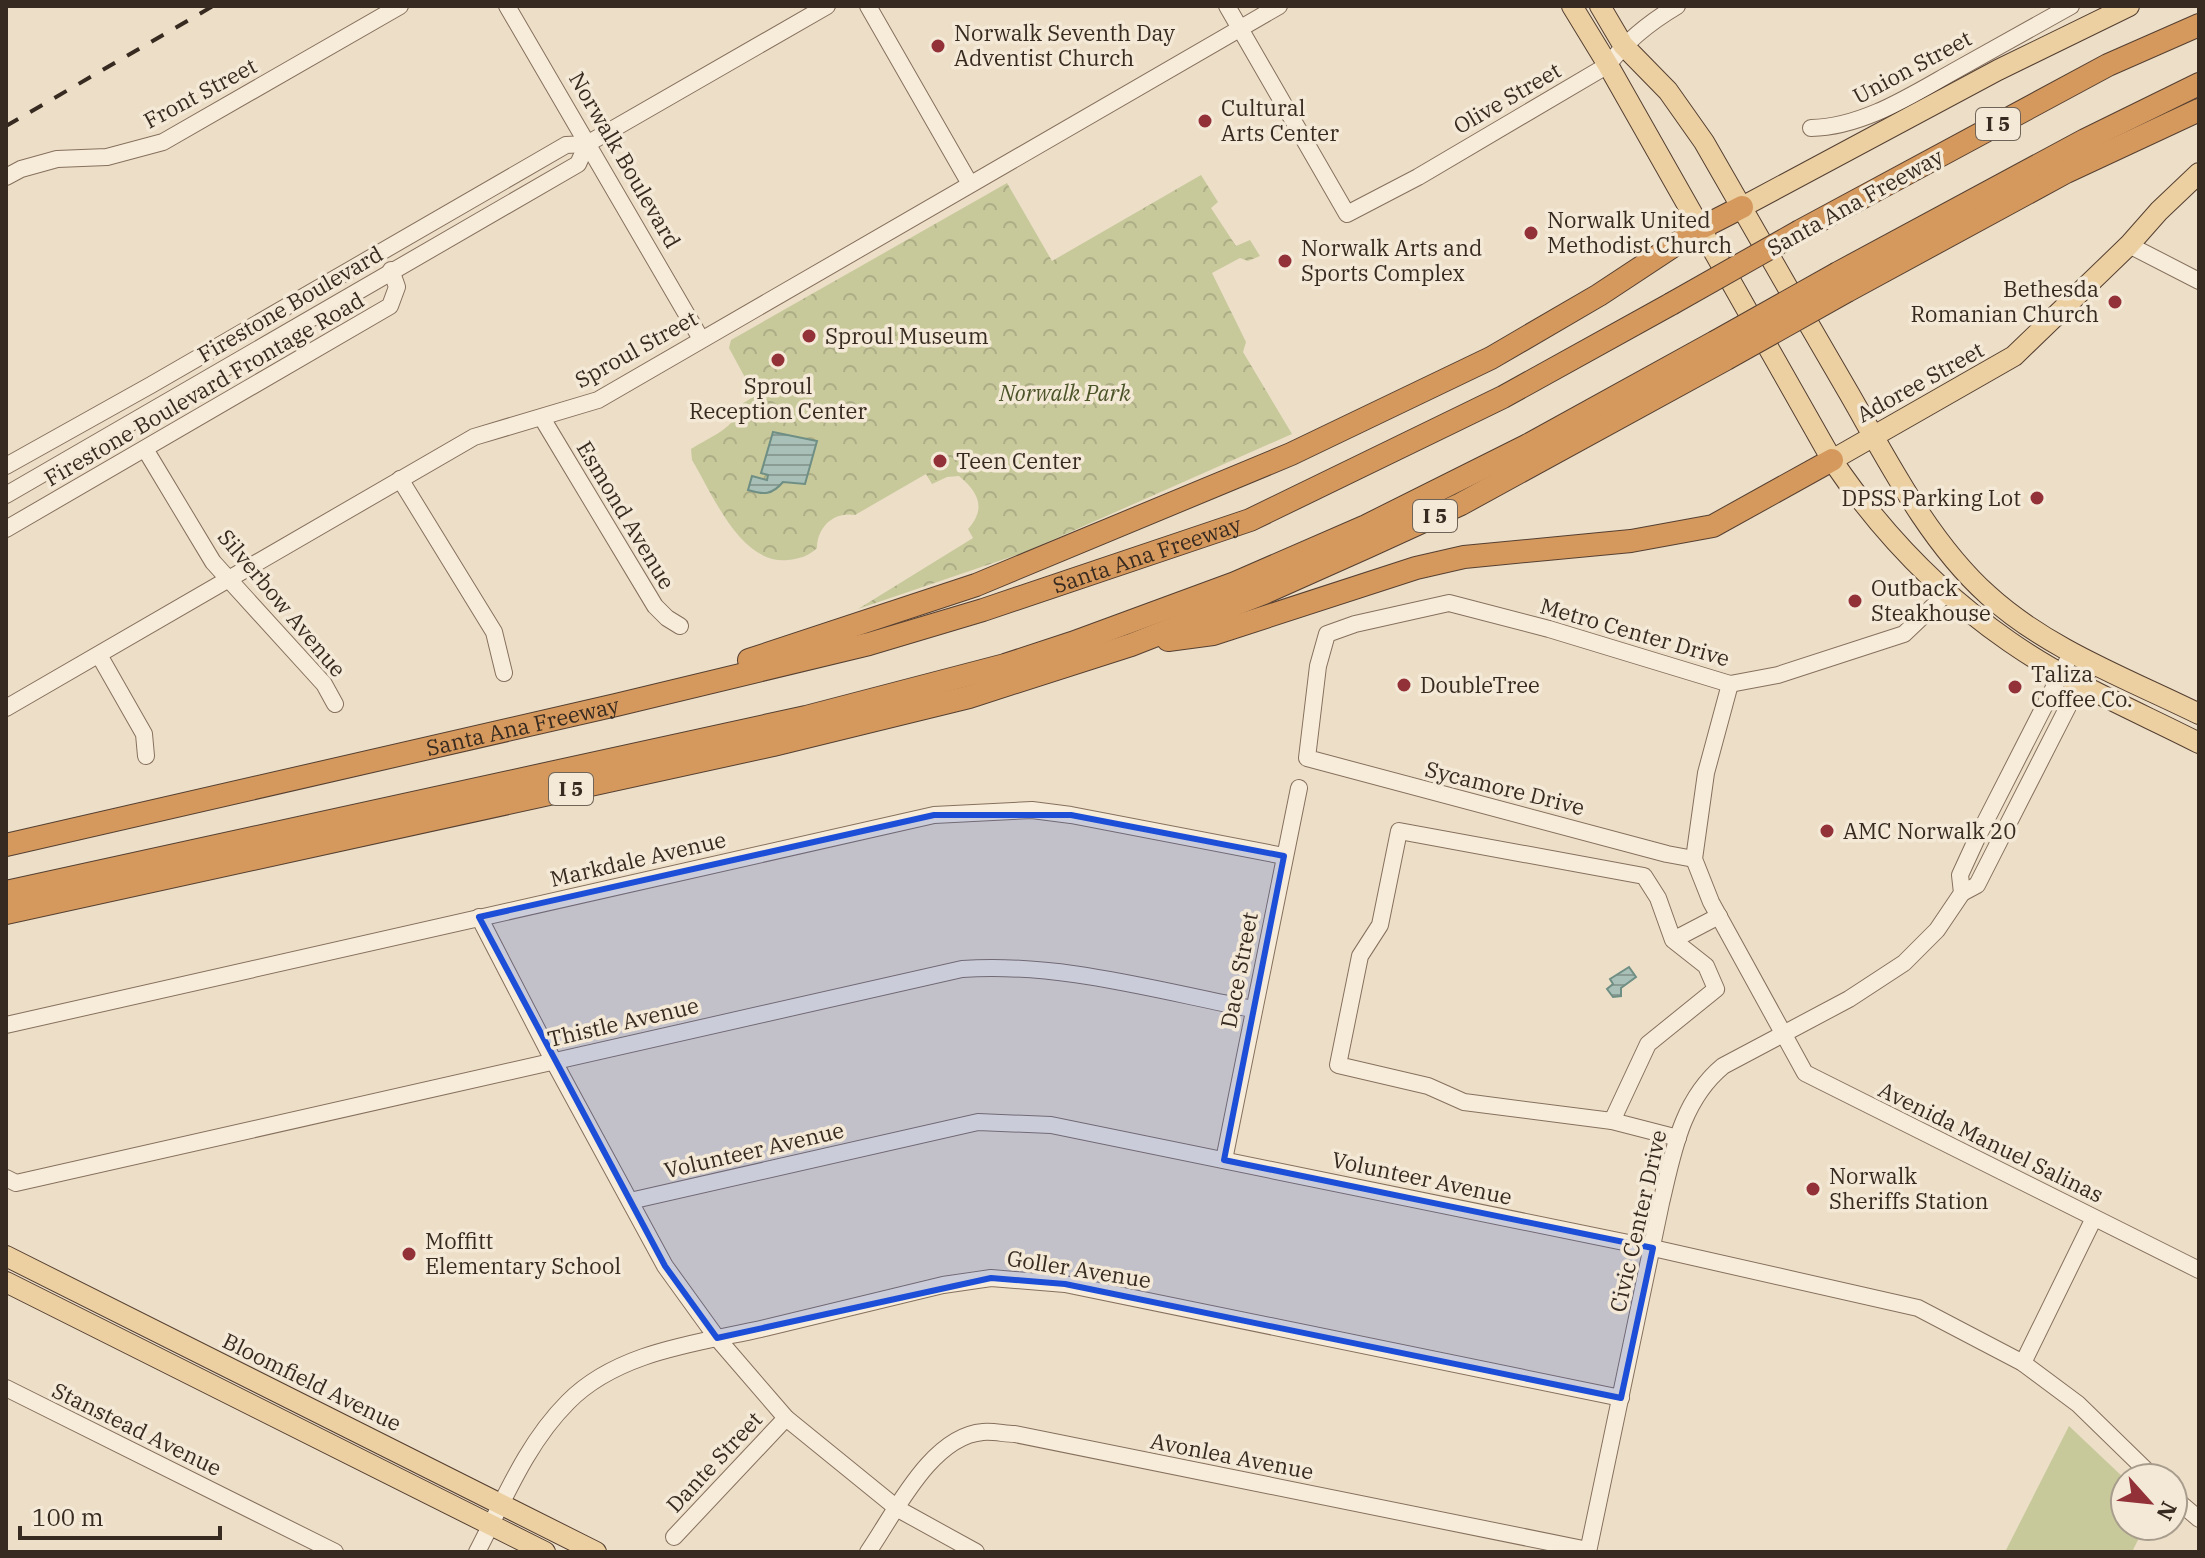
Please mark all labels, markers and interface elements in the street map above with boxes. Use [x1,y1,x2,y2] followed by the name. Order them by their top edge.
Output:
[954,18,1175,72] place label: Norwalk Seventh Day Adventist Church
[1847,23,1976,110] street label: Union Street
[929,37,947,55] marker: Norwalk Seventh Day Adventist Church
[138,51,262,134] street label: Front Street
[1448,55,1566,140] street label: Olive Street
[563,66,688,253] street label: Norwalk Boulevard
[1221,93,1339,147] place label: Cultural Arts Center
[1976,108,2020,140] road number: I 5
[1196,112,1214,130] marker: Cultural Arts Center
[1762,141,1948,262] street label: Santa Ana Freeway
[1547,205,1732,259] place label: Norwalk United Methodist Church
[1522,224,1540,242] marker: Norwalk United Methodist Church
[1301,233,1482,287] place label: Norwalk Arts and Sports Complex
[192,239,388,368] street label: Firestone Boulevard
[1276,252,1294,270] marker: Norwalk Arts and Sports Complex
[1911,274,2099,328] place label: Bethesda Romanian Church
[39,285,369,492] street label: Firestone Boulevard Frontage Road
[2106,293,2124,311] marker: Bethesda Romanian Church
[569,303,702,394] street label: Sproul Street
[825,321,989,350] place label: Sproul Museum
[800,327,818,345] marker: Sproul Museum
[1851,335,1989,428] street label: Adoree Street
[769,351,787,369] marker: Sproul Reception Center
[689,371,867,425] place label: Sproul Reception Center
[998,378,1131,407] park label: Norwalk Park
[571,435,682,594] street label: Esmond Avenue
[956,446,1082,475] place label: Teen Center
[931,452,949,470] marker: Teen Center
[1842,483,2021,512] place label: DPSS Parking Lot
[2028,489,2046,507] marker: DPSS Parking Lot
[1413,500,1457,532] road number: I 5
[1049,509,1245,600] street label: Santa Ana Freeway
[212,523,353,683] street label: Silverbow Avenue
[1871,573,1991,627] place label: Outback Steakhouse
[1537,591,1733,672] street label: Metro Center Drive
[1846,592,1864,610] marker: Outback Steakhouse
[2031,659,2133,713] place label: Taliza Coffee Co.
[1420,670,1540,699] place label: DoubleTree
[1395,676,1413,694] marker: DoubleTree
[2006,678,2024,696] marker: Taliza Coffee Co.
[423,690,622,762] street label: Santa Ana Freeway
[1422,754,1588,821] street label: Sycamore Drive
[549,773,593,805] road number: I 5
[1843,816,2016,845] place label: AMC Norwalk 20
[1818,822,1836,840] marker: AMC Norwalk 20
[547,824,729,893] street label: Markdale Avenue
[1213,909,1264,1030] street label: Dace Street
[545,990,701,1053] street label: Thistle Avenue
[1874,1074,2109,1209] street label: Avenida Manuel Salinas
[661,1115,847,1184] street label: Volunteer Avenue
[1602,1127,1673,1315] street label: Civic Center Drive
[1329,1144,1515,1211] street label: Volunteer Avenue
[1829,1161,1989,1215] place label: Norwalk Sheriffs Station
[1804,1180,1822,1198] marker: Norwalk Sheriffs Station
[425,1226,621,1280] place label: Moffitt Elementary School
[1005,1243,1153,1294] street label: Goller Avenue
[400,1245,418,1263] marker: Moffitt Elementary School
[218,1326,406,1437] street label: Bloomfield Avenue
[48,1375,227,1482] street label: Stanstead Avenue
[659,1405,768,1518] street label: Dante Street
[1148,1425,1316,1486] street label: Avonlea Avenue
[2109,1462,2189,1542] north arrow
[20,1490,220,1540] scale bar
[2150,1497,2184,1526] text: N
[32,1501,104,1533] text: 100 m

